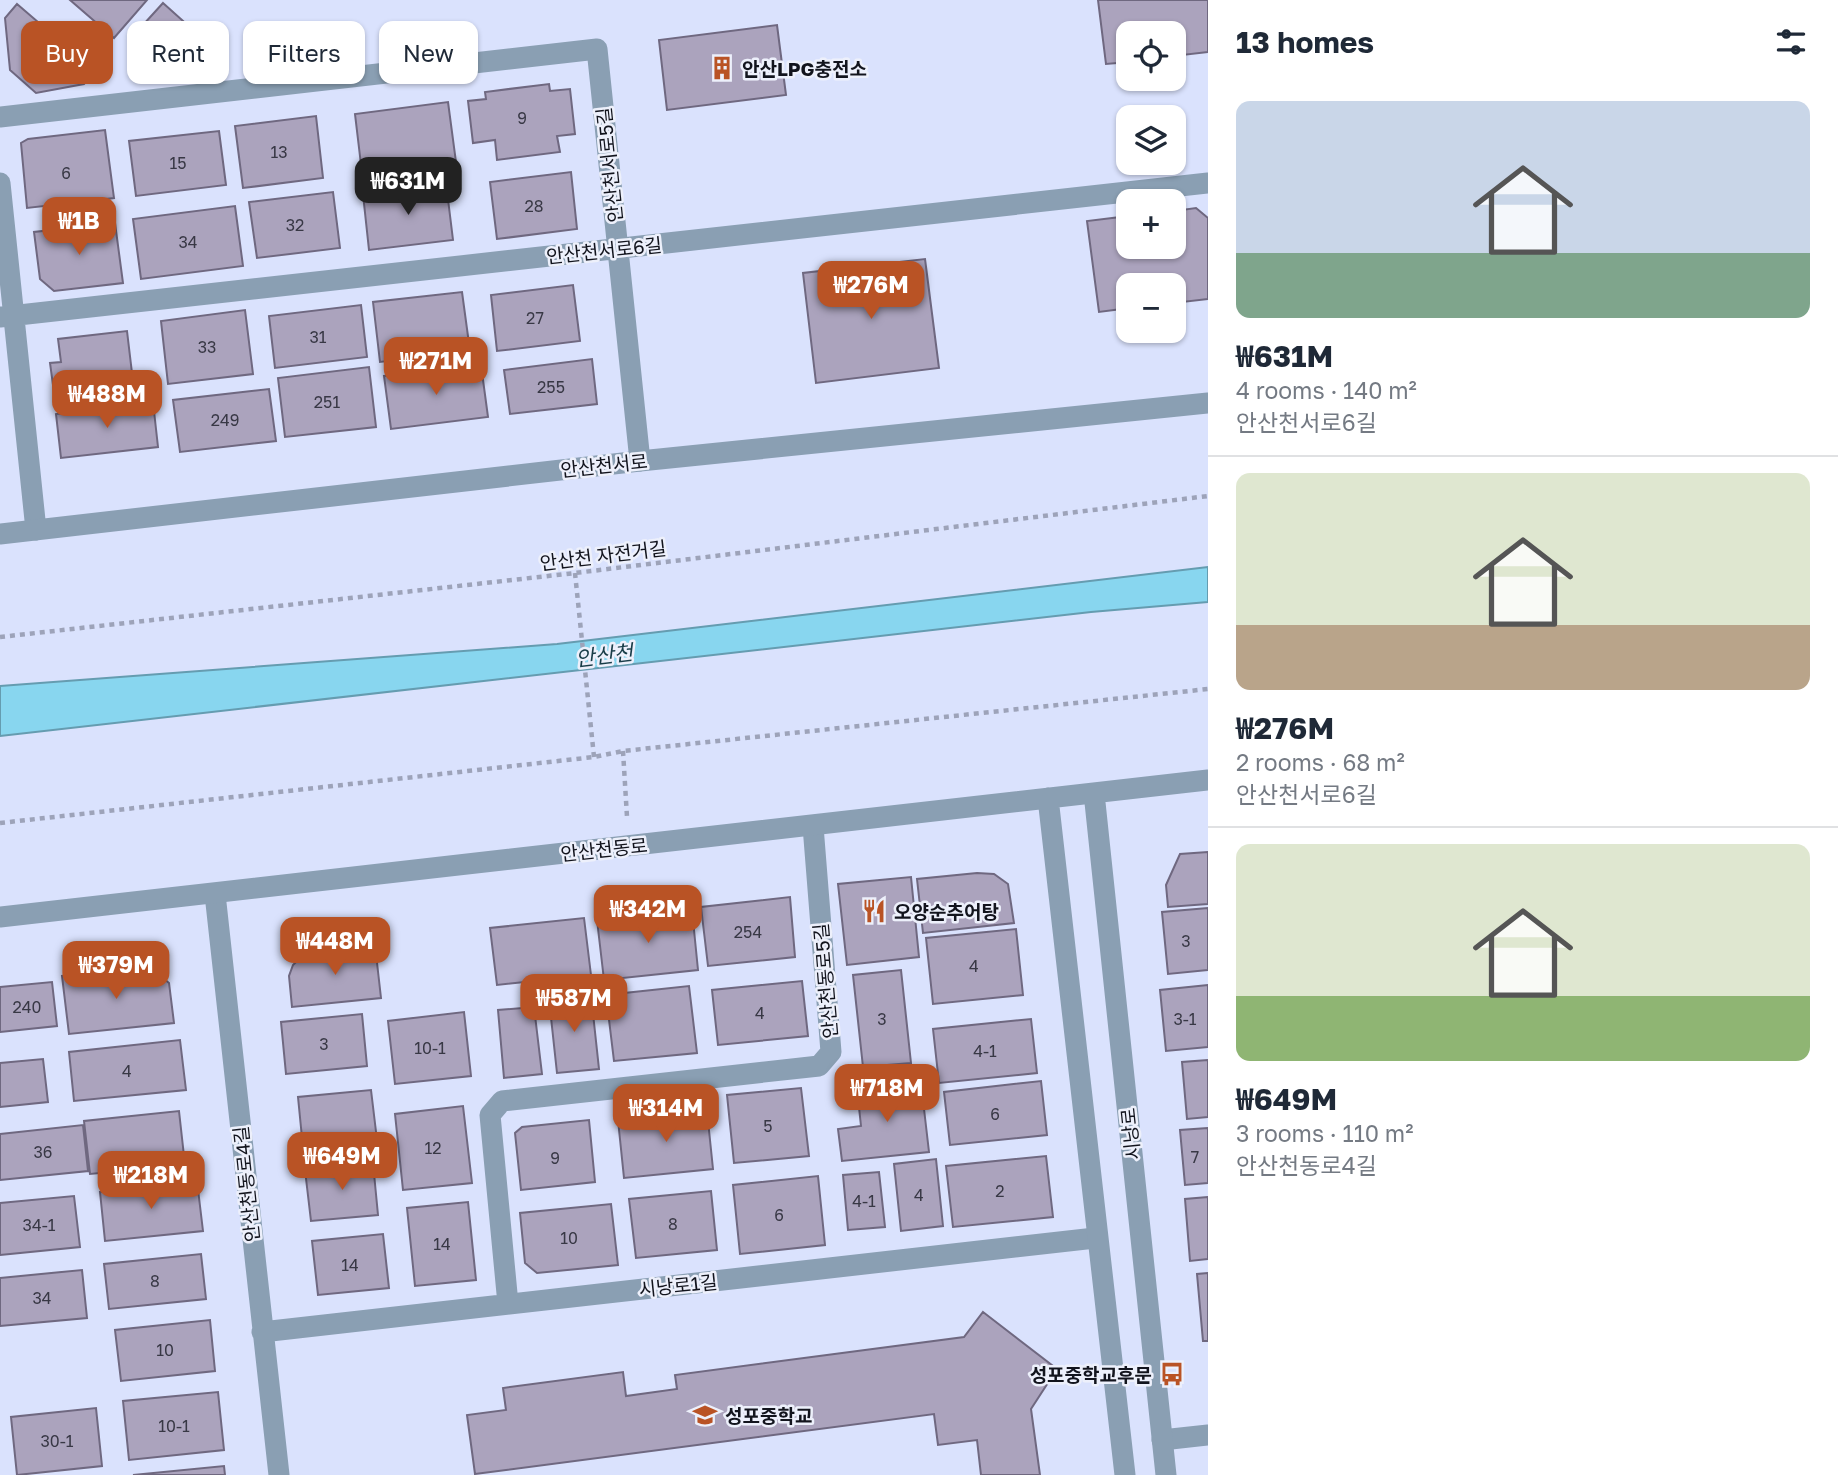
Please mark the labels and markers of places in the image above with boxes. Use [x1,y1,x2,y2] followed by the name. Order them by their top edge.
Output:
[708,54,736,82] building icon: 안산LPG충전소
[742,57,867,80] place label: 안산LPG충전소
[359,158,457,217] pin: ₩631M
[45,198,113,257] pin: ₩1B
[822,262,920,321] pin: ₩276M
[387,338,485,397] pin: ₩271M
[58,370,156,430] pin: ₩488M
[599,886,697,945] pin: ₩342M
[860,897,888,925] restaurant icon: 오양순추어탕
[894,900,999,923] place label: 오양순추어탕
[286,918,384,977] pin: ₩448M
[67,942,165,1001] pin: ₩379M
[525,974,623,1034] pin: ₩587M
[838,1064,936,1124] pin: ₩718M
[617,1084,715,1144] pin: ₩314M
[293,1132,391,1192] pin: ₩649M
[102,1152,200,1211] pin: ₩218M
[1158,1360,1186,1388] bus stop icon: 성포중학교후문
[1030,1363,1152,1386] place label: 성포중학교후문
[691,1401,719,1429] school or university icon: 성포중학교
[725,1404,812,1427] place label: 성포중학교

